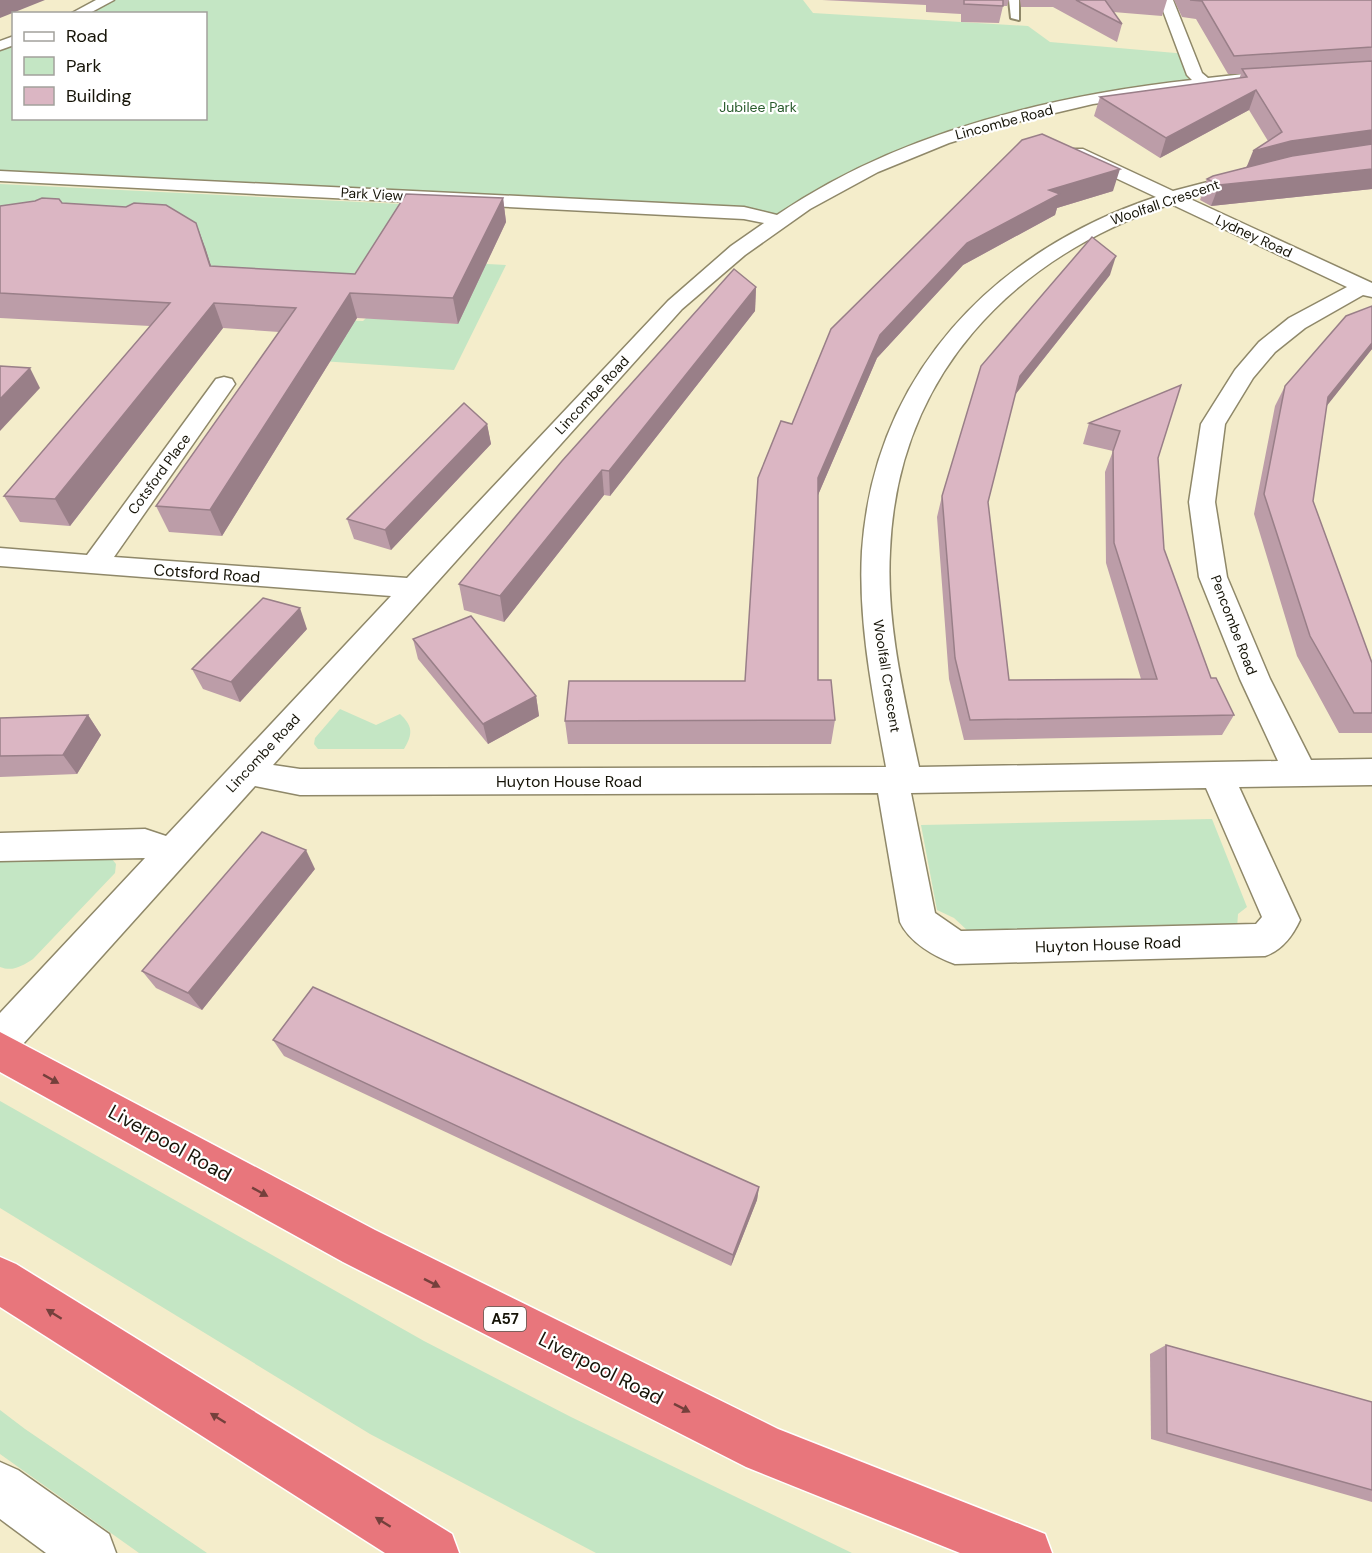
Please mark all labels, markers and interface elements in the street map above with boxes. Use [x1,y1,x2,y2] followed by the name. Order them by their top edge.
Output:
[12,12,207,120] legend
[66,24,108,48] text: Road
[66,54,102,78] text: Park
[66,84,131,108] text: Building
[719,98,797,116] park label: Jubilee Park
[953,100,1055,144] street label: Lincombe Road
[1108,175,1222,229] street label: Woolfall Crescent
[340,183,404,205] street label: Park View
[1213,210,1295,262] street label: Lydney Road
[551,352,633,438] street label: Lincombe Road
[124,430,194,518] street label: Cotsford Place
[153,559,261,588] street label: Cotsford Road
[1207,573,1261,677] street label: Pencombe Road
[869,618,905,734] street label: Woolfall Crescent
[222,710,304,796] street label: Lincombe Road
[496,771,642,792] street label: Huyton House Road
[1035,931,1181,958] street label: Huyton House Road
[43,1074,60,1084] one-way arrow
[104,1098,236,1188] street label: Liverpool Road
[251,1187,268,1197] one-way arrow
[424,1278,441,1287] one-way arrow
[484,1307,526,1331] road number: A57
[45,1308,62,1319] one-way arrow
[534,1325,668,1411] street label: Liverpool Road
[673,1403,690,1413] one-way arrow
[210,1412,227,1423] one-way arrow
[375,1516,391,1527] one-way arrow

